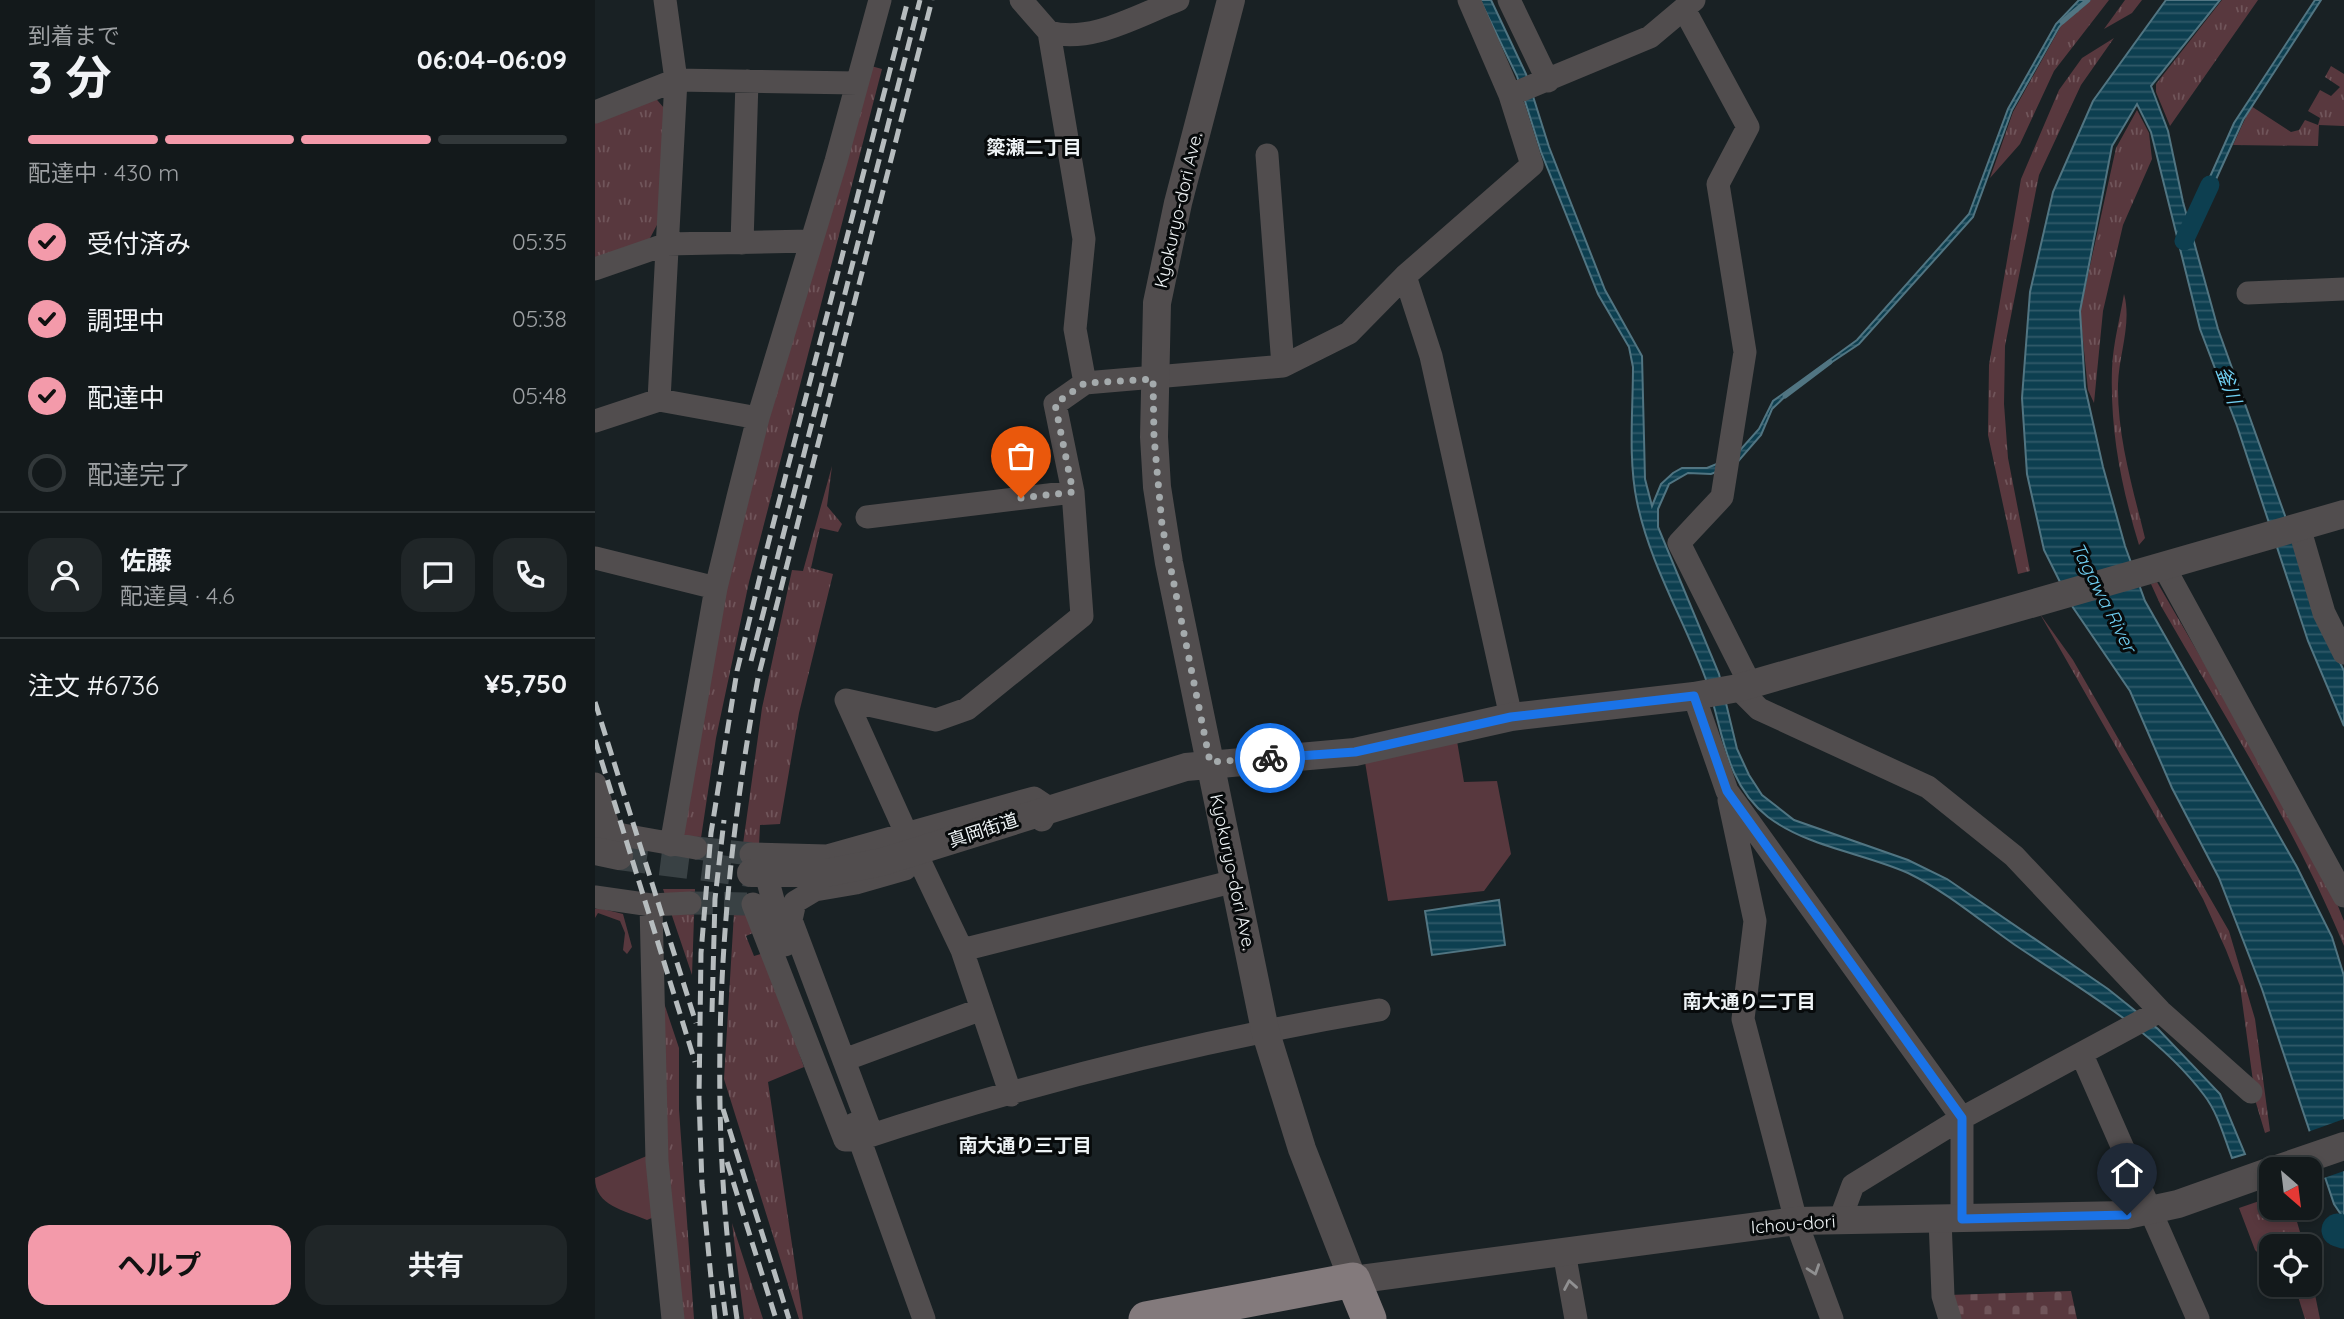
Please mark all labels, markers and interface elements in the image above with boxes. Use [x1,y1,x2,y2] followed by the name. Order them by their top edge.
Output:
[28,21,120,50] text: 到着まで
[417,43,567,76] text: 06:04–06:09
[28,48,112,106] text: 3 分
[1149,130,1207,290] street label: Kyokuryo-dori Ave.
[986,135,1082,159] district label: 簗瀬二丁目
[28,158,179,187] text: 配達中 · 430 m
[28,223,66,261] icon: check
[87,227,191,260] text: 受付済み
[512,227,567,256] text: 05:35
[28,300,66,338] icon: check
[87,304,165,337] text: 調理中
[512,304,567,333] text: 05:38
[2211,363,2247,409] water label: 釜川
[28,377,66,415] icon: check
[87,381,165,414] text: 配達中
[512,381,567,410] text: 05:48
[991,426,1051,498] pin
[1002,437,1040,475] icon: bag
[87,458,191,491] text: 配達完了
[28,538,102,612] button: person
[401,538,475,612] button: chat
[493,538,567,612] button: phone
[2066,538,2143,658] water label: Tagawa River
[120,544,172,577] text: 佐藤
[120,581,235,610] text: 配達員 · 4.6
[484,667,567,700] text: ¥5,750
[28,669,159,702] text: 注文 #6736
[1235,723,1305,793] courier
[1251,739,1289,777] icon: bike
[1205,792,1261,952] street label: Kyokuryo-dori Ave.
[945,808,1021,852] street label: 真岡街道
[1682,989,1816,1013] district label: 南大通り二丁目
[958,1133,1092,1157] district label: 南大通り三丁目
[2097,1143,2157,1215] pin
[2108,1154,2146,1192] icon: home
[2259,1157,2322,1220] north arrow
[2259,1157,2322,1297] map controls
[1750,1210,1836,1238] street label: Ichou-dori
[28,1225,291,1305] button: ヘルプ
[305,1225,567,1305] button: 共有
[2259,1234,2322,1297] button: locate
[1806,1263,1820,1276] one-way arrow
[1563,1279,1578,1291] one-way arrow

